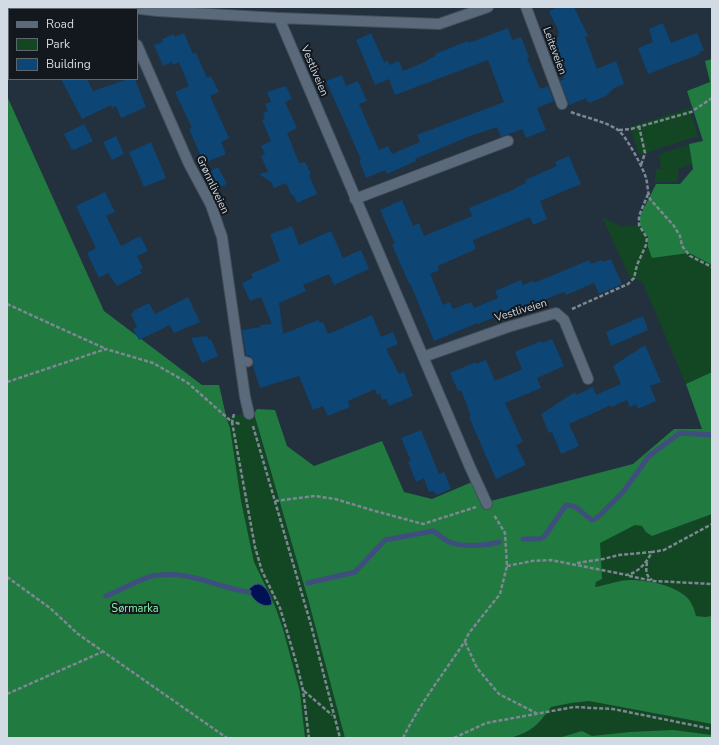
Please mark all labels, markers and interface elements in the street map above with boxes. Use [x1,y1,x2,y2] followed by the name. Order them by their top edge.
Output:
[8,8,138,80] legend
[46,16,74,32] text: Road
[539,25,569,77] street label: Leiteveien
[46,36,70,52] text: Park
[297,44,331,98] street label: Vestliveien
[46,56,91,72] text: Building
[193,154,231,216] street label: Grønnliveien
[493,297,549,325] street label: Vestliveien
[111,602,159,616] park label: Sørmarka

